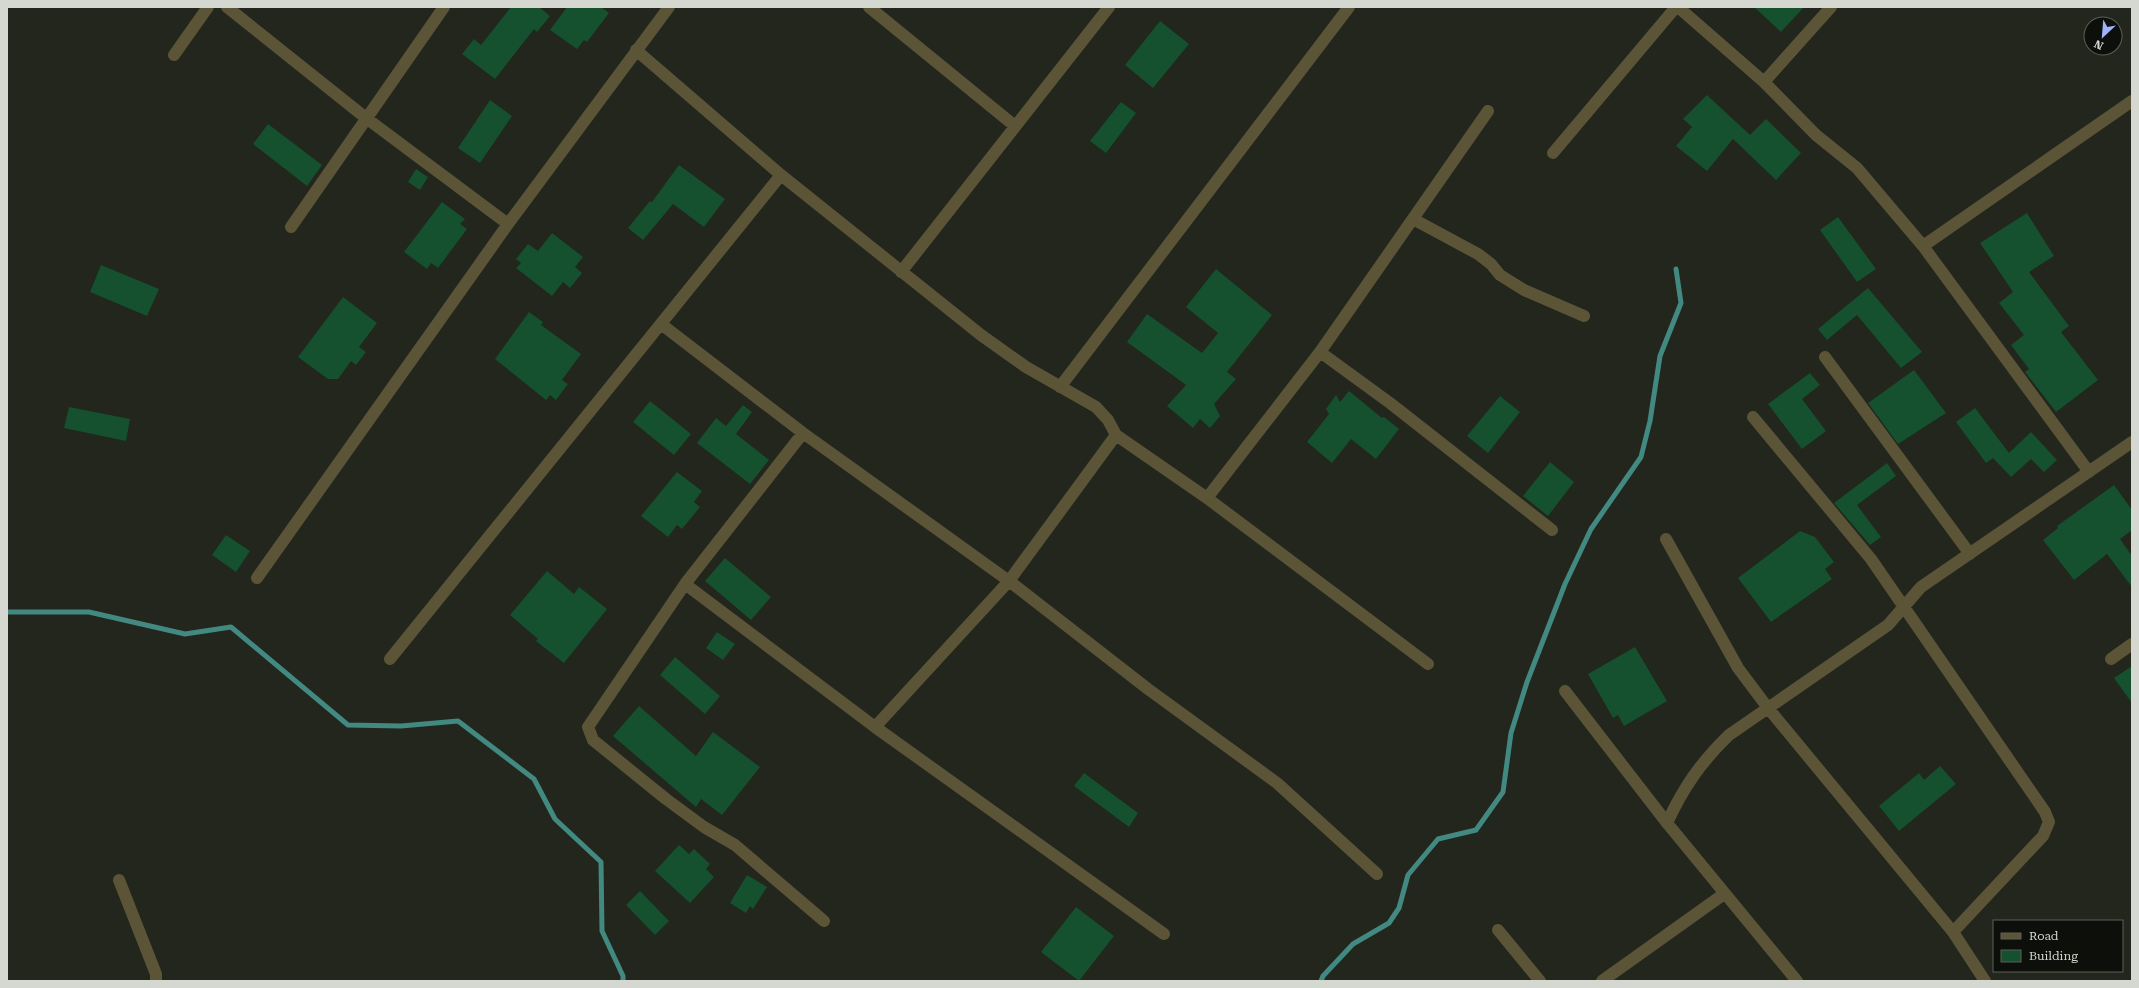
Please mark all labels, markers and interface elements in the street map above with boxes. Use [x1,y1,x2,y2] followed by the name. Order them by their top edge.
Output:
[2083,16,2123,56] north arrow
[2092,37,2105,52] text: N
[1993,920,2123,972] legend
[2029,929,2059,943] text: Road
[2029,949,2078,963] text: Building

